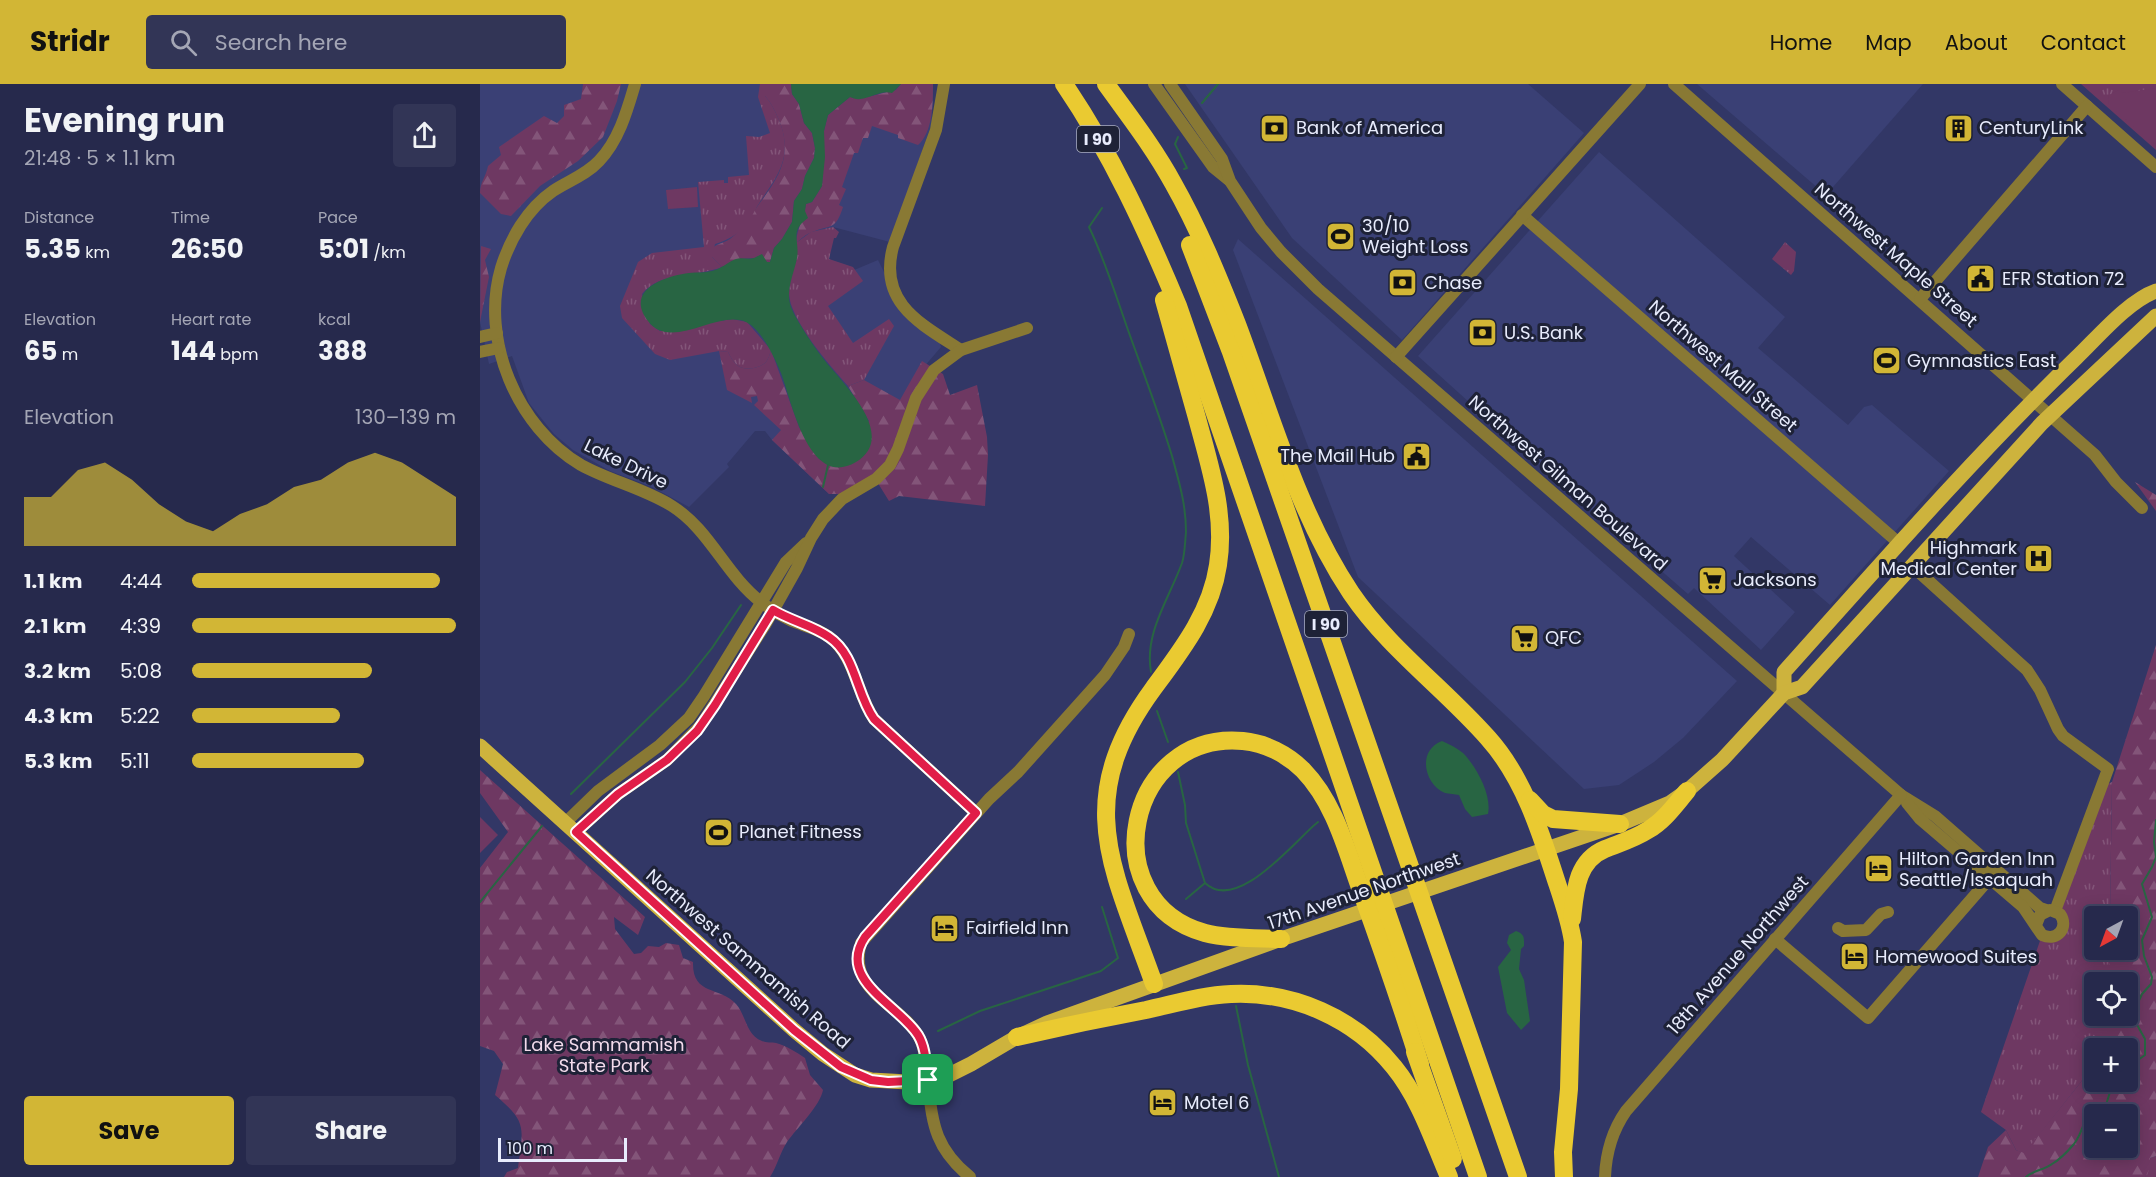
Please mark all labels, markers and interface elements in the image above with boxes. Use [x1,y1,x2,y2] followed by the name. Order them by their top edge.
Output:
[146,15,566,69] search box
[30,22,110,61] text: Stridr
[167,26,200,59] icon: search
[215,27,347,58] text: Search here
[1770,28,1832,57] text: Home
[1865,28,1912,57] text: Map
[1945,28,2008,57] text: About
[2041,28,2126,57] text: Contact
[24,97,225,144] text: Evening run
[393,104,456,167] button: share
[1259,112,1291,144] bank icon: Bank of America
[1942,112,1974,144] building icon: CenturyLink
[1296,115,1443,140] place label: Bank of America
[1979,115,2084,140] place label: CenturyLink
[1077,126,1119,152] road number: I 90
[24,144,176,172] text: 21:48 · 5 × 1.1 km
[1809,177,1983,332] street label: Northwest Maple Street
[24,206,94,229] text: Distance
[171,206,210,229] text: Time
[318,206,358,229] text: Pace
[1362,213,1468,259] place label: 30/10 Weight Loss
[1325,220,1357,252] sports icon: 30/10 Weight Loss
[24,231,81,267] text: 5.35
[171,231,244,267] text: 26:50
[318,231,369,267] text: 5:01
[81,241,110,264] text: km
[369,241,406,264] text: /km
[1965,263,1997,295] public building icon: EFR Station 72
[2002,266,2124,291] place label: EFR Station 72
[1387,267,1419,299] bank icon: Chase
[1424,270,1482,295] place label: Chase
[1644,294,1803,437] street label: Northwest Mall Street
[24,308,96,331] text: Elevation
[171,308,251,331] text: Heart rate
[318,308,351,331] text: kcal
[1467,317,1499,349] bank icon: U.S. Bank
[1504,320,1584,345] place label: U.S. Bank
[24,333,57,369] text: 65
[171,333,216,369] text: 144
[318,333,367,369] text: 388
[57,343,78,366] text: m
[216,343,258,366] text: bpm
[1870,345,1902,377] sports icon: Gymnastics East
[1907,348,2056,373] place label: Gymnastics East
[1463,389,1673,576] street label: Northwest Gilman Boulevard
[24,403,114,431] text: Elevation
[355,403,456,431] text: 130–139 m
[580,433,672,495] street label: Lake Drive
[1400,440,1432,472] public building icon: The Mail Hub
[1280,443,1395,468] place label: The Mail Hub
[1880,535,2018,581] place label: Highmark Medical Center
[2022,542,2054,574] hospital icon: Highmark Medical Center
[1696,564,1728,596] supermarket icon: Jacksons
[24,567,82,595] text: 1.1 km
[120,567,162,595] text: 4:44
[1733,567,1817,592] place label: Jacksons
[1305,611,1347,637] road number: I 90
[24,612,86,640] text: 2.1 km
[120,612,161,640] text: 4:39
[1508,622,1540,654] supermarket icon: QFC
[1545,625,1582,650] place label: QFC
[24,657,91,685] text: 3.2 km
[120,657,162,685] text: 5:08
[24,702,93,730] text: 4.3 km
[120,702,160,730] text: 5:22
[24,747,93,775] text: 5.3 km
[120,747,150,775] text: 5:11
[702,816,734,848] sports icon: Planet Fitness
[739,819,862,844] place label: Planet Fitness
[1264,846,1463,935] street label: 17th Avenue Northwest
[1899,846,2055,892] place label: Hilton Garden Inn Seattle/Issaquah
[1862,853,1894,885] hotel icon: Hilton Garden Inn Seattle/Issaquah
[641,863,856,1054] street label: Northwest Sammamish Road
[1662,870,1814,1040] street label: 18th Avenue Northwest
[2084,906,2138,960] north arrow
[2084,906,2138,1158] map controls
[929,912,961,944] hotel icon: Fairfield Inn
[966,915,1069,940] place label: Fairfield Inn
[1838,941,1870,973] hotel icon: Homewood Suites
[1875,944,2037,969] place label: Homewood Suites
[2084,972,2138,1026] button: locate
[523,1032,685,1078] park label: Lake Sammamish State Park
[2084,1038,2138,1092] button: +
[902,1054,953,1105] pin
[911,1063,944,1096] icon: arrive
[1147,1087,1179,1119] hotel icon: Motel 6
[1184,1090,1249,1115] place label: Motel 6
[24,1096,234,1165] button: Save
[246,1096,456,1165] button: Share
[2084,1104,2138,1158] button: −
[498,1135,627,1162] scale bar
[507,1137,553,1160] text: 100 m

